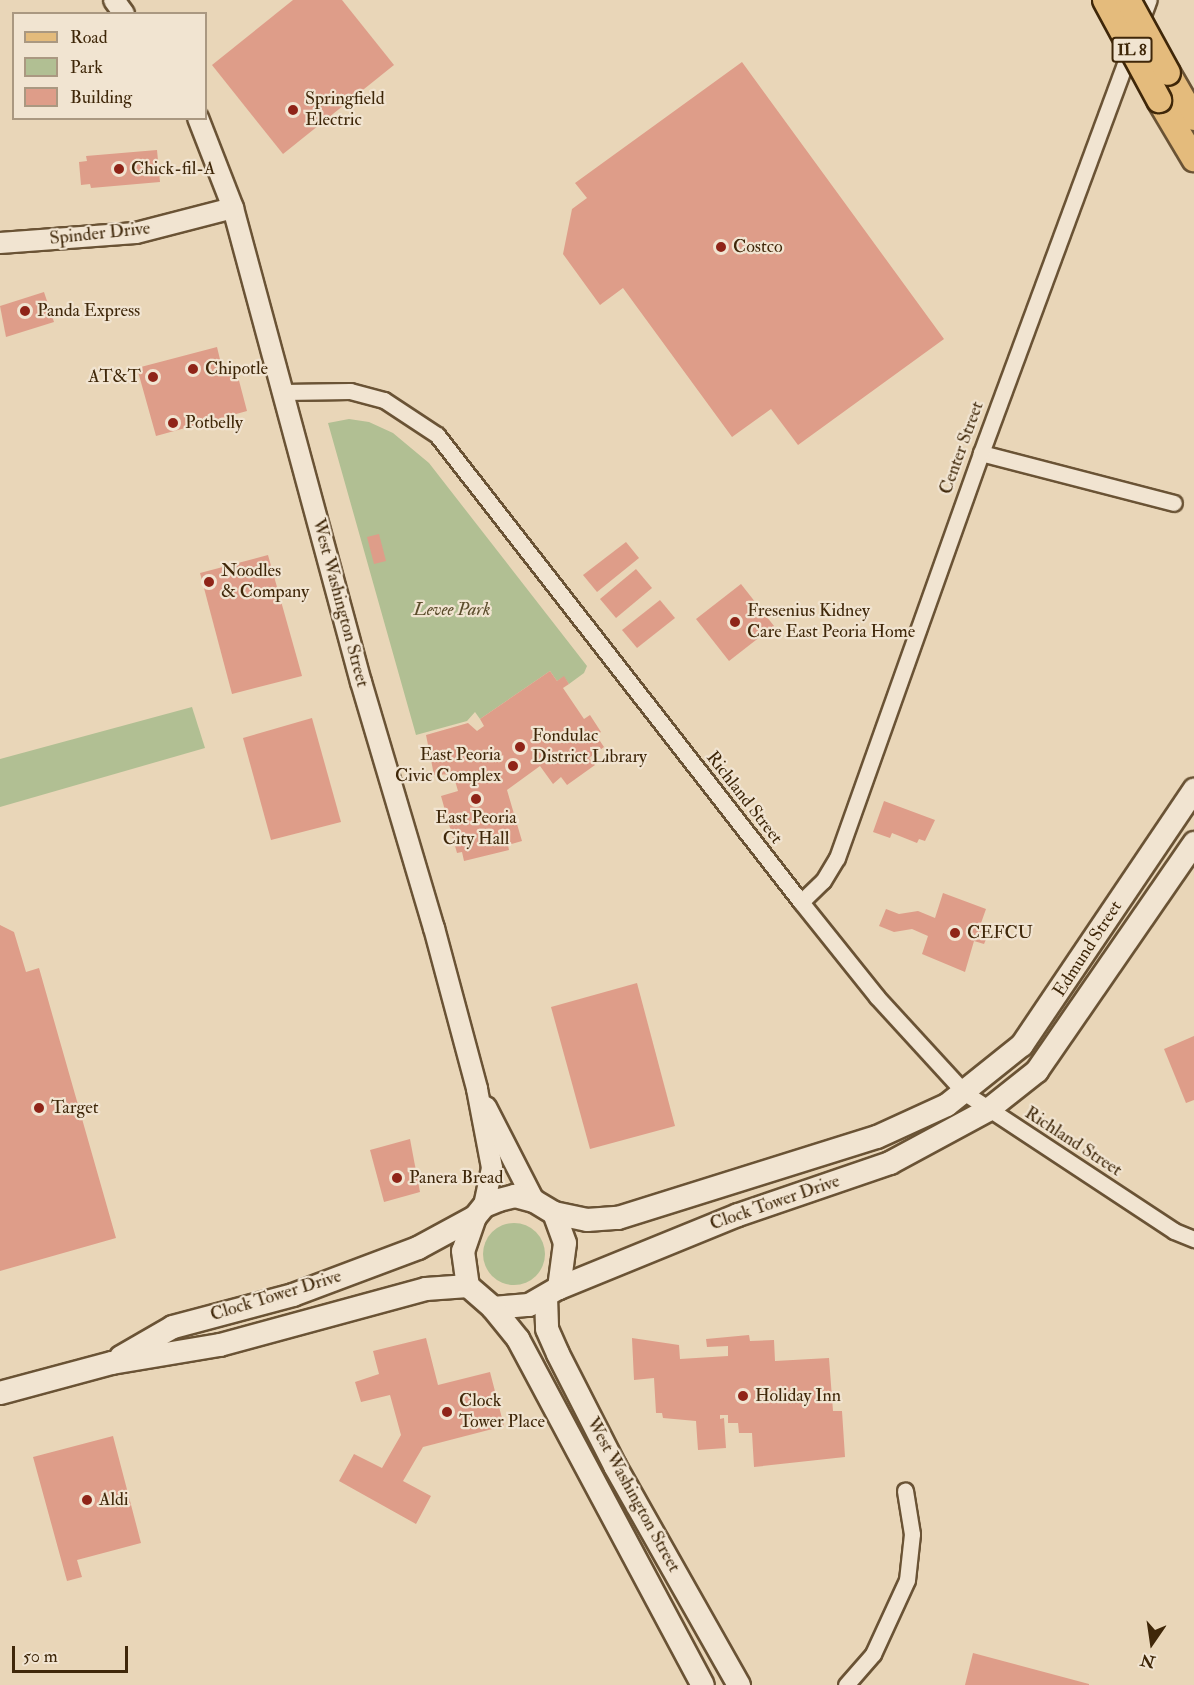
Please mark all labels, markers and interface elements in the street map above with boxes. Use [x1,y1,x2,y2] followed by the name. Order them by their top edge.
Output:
[12,12,207,120] legend
[70,26,108,49] text: Road
[1111,37,1153,63] road number: IL 8
[70,56,103,79] text: Park
[70,86,132,109] text: Building
[305,89,385,132] place label: Springfield Electric
[286,103,300,117] marker: Springfield Electric
[131,158,215,180] place label: Chick-fil-A
[112,162,126,176] marker: Chick-fil-A
[49,218,151,250] street label: Spinder Drive
[733,236,783,258] place label: Costco
[714,240,728,254] marker: Costco
[37,300,140,322] place label: Panda Express
[18,304,32,318] marker: Panda Express
[205,358,268,380] place label: Chipotle
[186,362,200,376] marker: Chipotle
[88,366,141,388] place label: AT&T
[146,370,160,384] marker: AT&T
[935,399,989,497] street label: Center Street
[185,412,243,434] place label: Potbelly
[166,416,180,430] marker: Potbelly
[307,516,373,690] street label: West Washington Street
[221,561,309,604] place label: Noodles & Company
[202,575,216,589] marker: Noodles & Company
[414,599,490,621] park label: Levee Park
[747,601,915,644] place label: Fresenius Kidney Care East Peoria Home
[728,615,742,629] marker: Fresenius Kidney Care East Peoria Home
[532,726,647,768] place label: Fondulac District Library
[513,740,527,754] marker: Fondulac District Library
[395,745,501,788] place label: East Peoria Civic Complex
[701,747,787,849] street label: Richland Street
[506,759,520,773] marker: East Peoria Civic Complex
[469,792,483,806] marker: East Peoria City Hall
[435,808,517,850] place label: East Peoria City Hall
[1049,897,1127,1001] street label: Edmund Street
[967,922,1033,944] place label: CEFCU
[948,926,962,940] marker: CEFCU
[51,1097,99,1119] place label: Target
[32,1101,46,1115] marker: Target
[1020,1103,1126,1181] street label: Richland Street
[409,1167,503,1189] place label: Panera Bread
[390,1171,404,1185] marker: Panera Bread
[707,1171,843,1235] street label: Clock Tower Drive
[208,1266,344,1326] street label: Clock Tower Drive
[755,1385,841,1407] place label: Holiday Inn
[736,1389,750,1403] marker: Holiday Inn
[459,1391,545,1434] place label: Clock Tower Place
[440,1405,454,1419] marker: Clock Tower Place
[581,1414,685,1576] street label: West Washington Street
[99,1489,129,1511] place label: Aldi
[80,1493,94,1507] marker: Aldi
[1122,1613,1182,1673] north arrow
[15,1634,130,1672] scale bar
[23,1645,58,1668] text: 50 m
[1139,1649,1157,1672] text: N

